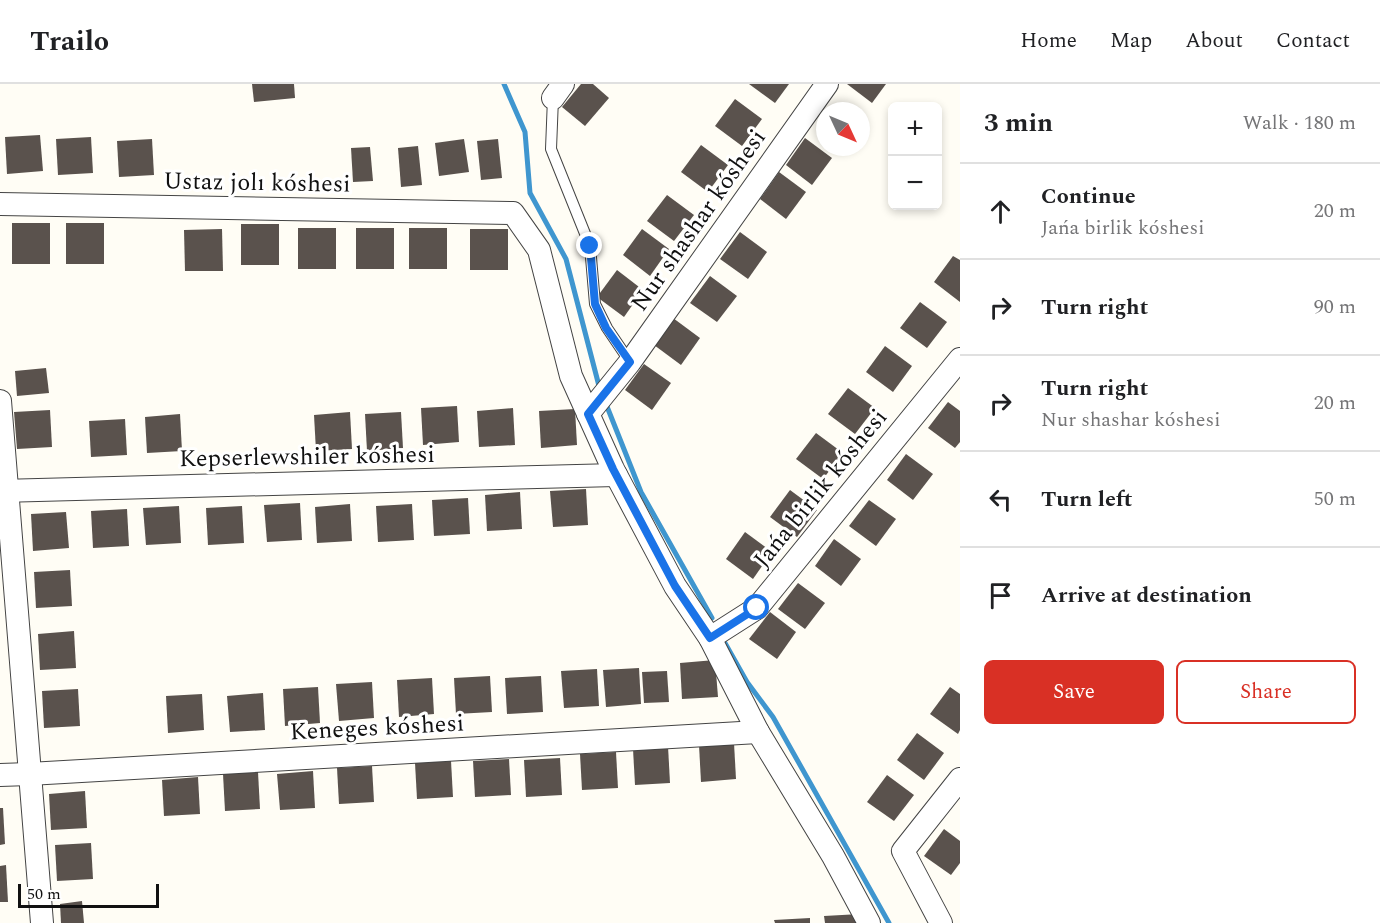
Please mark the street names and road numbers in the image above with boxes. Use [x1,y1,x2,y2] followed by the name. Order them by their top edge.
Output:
[622,122,775,319] street label: Nur shashar kóshesi
[163,163,351,203] street label: Ustaz jolı kóshesi
[745,401,896,576] street label: Jańa birlik kóshesi
[179,437,435,477] street label: Kepserlewshiler kóshesi
[289,705,465,751] street label: Keneges kóshesi

